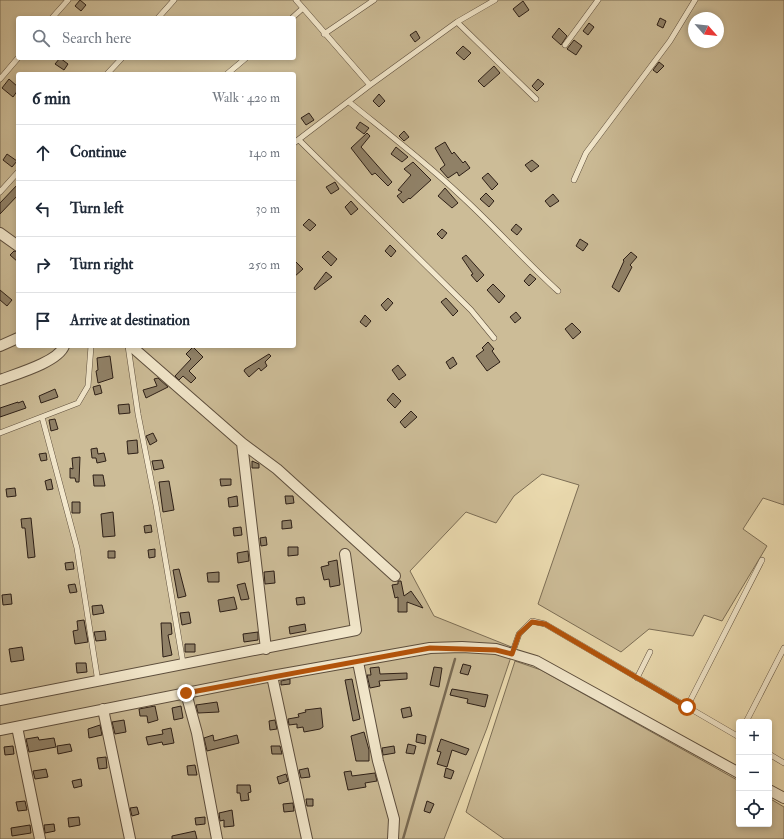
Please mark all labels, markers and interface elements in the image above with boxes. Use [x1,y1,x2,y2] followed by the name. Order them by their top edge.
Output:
[688,12,724,48] north arrow
[16,16,296,60] search box
[30,27,52,49] icon: search
[62,29,131,48] text: Search here
[32,88,71,109] text: 6 min
[212,90,280,106] text: Walk · 420 m
[32,142,54,164] icon: ahead
[70,143,126,162] text: Continue
[249,145,280,161] text: 140 m
[32,198,54,220] icon: left
[70,199,124,218] text: Turn left
[256,201,280,217] text: 30 m
[32,254,54,276] icon: right
[70,255,133,274] text: Turn right
[248,257,280,273] text: 250 m
[32,310,54,332] icon: arrive
[70,311,190,330] text: Arrive at destination
[177,684,195,702] route end
[678,698,696,716] route start
[736,719,772,827] map controls
[736,719,772,755] button: +
[736,755,772,791] button: −
[736,791,772,827] button: locate

